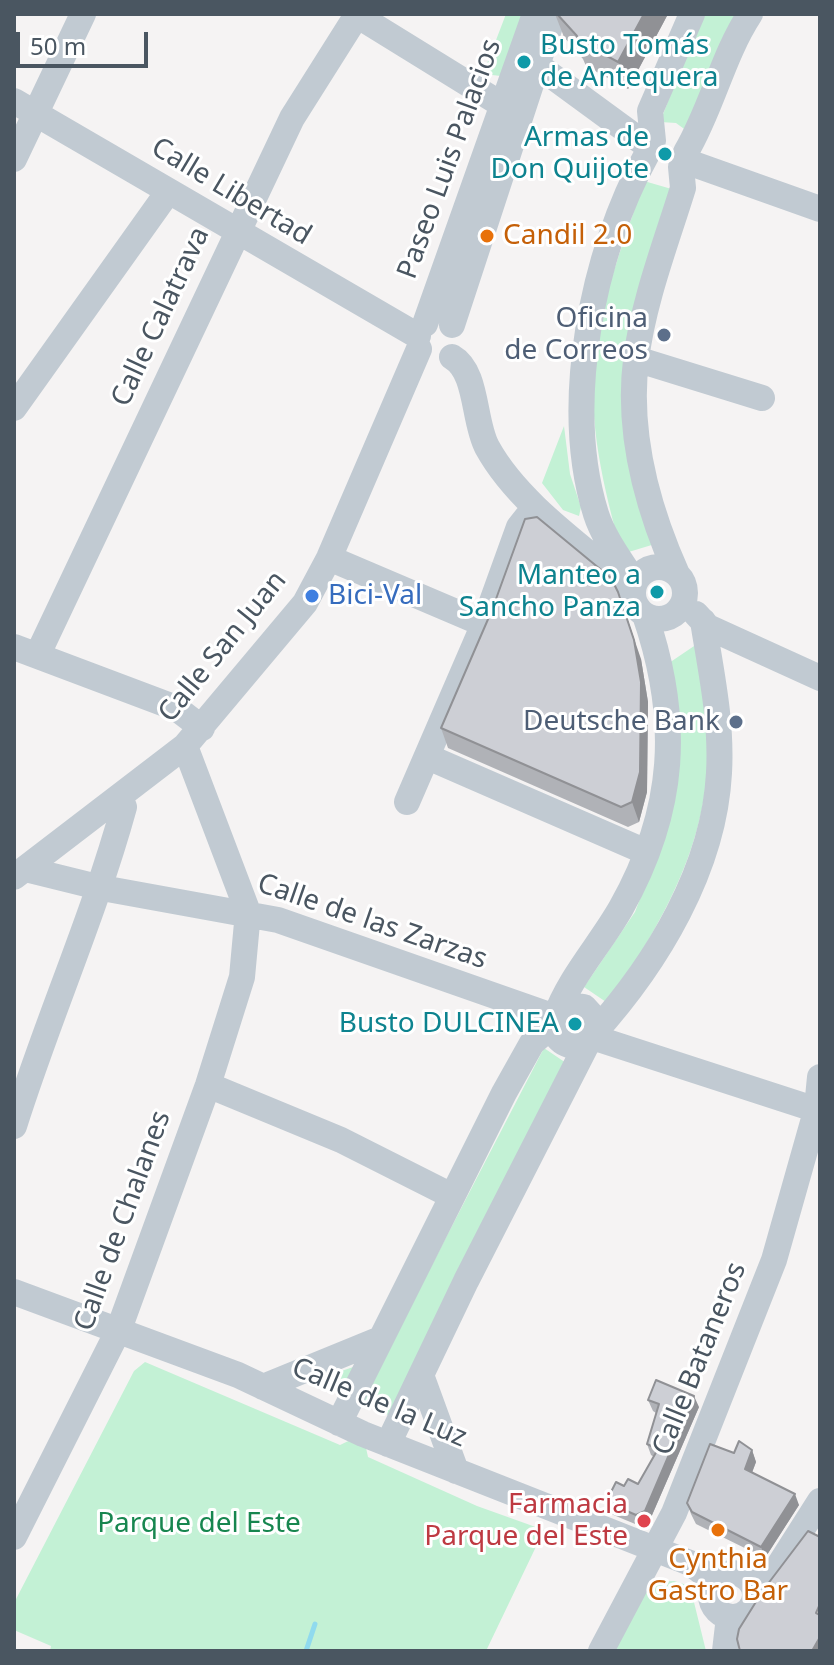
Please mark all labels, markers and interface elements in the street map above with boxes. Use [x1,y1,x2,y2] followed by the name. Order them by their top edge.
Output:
[20,16,152,66] scale bar
[30,29,86,62] text: 50 m
[540,29,718,95] place label: Busto Tomás de Antequera
[391,35,509,283] street label: Paseo Luis Palacios
[515,53,533,71] marker: Busto Tomás de Antequera
[491,121,649,187] place label: Armas de Don Quijote
[145,131,317,253] street label: Calle Libertad
[656,145,674,163] marker: Armas de Don Quijote
[503,219,632,253] place label: Candil 2.0
[105,222,217,412] street label: Calle Calatrava
[478,227,496,245] marker: Candil 2.0
[504,302,648,368] place label: Oficina de Correos
[655,326,673,344] marker: Oficina de Correos
[459,559,641,625] place label: Manteo a Sancho Panza
[152,565,294,729] street label: Calle San Juan
[328,579,422,613] place label: Bici-Val
[648,583,666,601] marker: Manteo a Sancho Panza
[303,587,321,605] marker: Bici-Val
[523,705,720,739] place label: Deutsche Bank
[727,713,745,731] marker: Deutsche Bank
[253,867,491,977] street label: Calle de las Zarzas
[339,1007,559,1041] place label: Busto DULCINEA
[566,1015,584,1033] marker: Busto DULCINEA
[68,1107,178,1335] street label: Calle de Chalanes
[646,1258,754,1460] street label: Calle Bataneros
[287,1351,471,1455] street label: Calle de la Luz
[424,1488,628,1554] place label: Farmacia Parque del Este
[97,1507,301,1541] park label: Parque del Este
[635,1512,653,1530] marker: Farmacia Parque del Este
[709,1521,727,1539] marker: Cynthia Gastro Bar
[648,1543,788,1609] place label: Cynthia Gastro Bar

